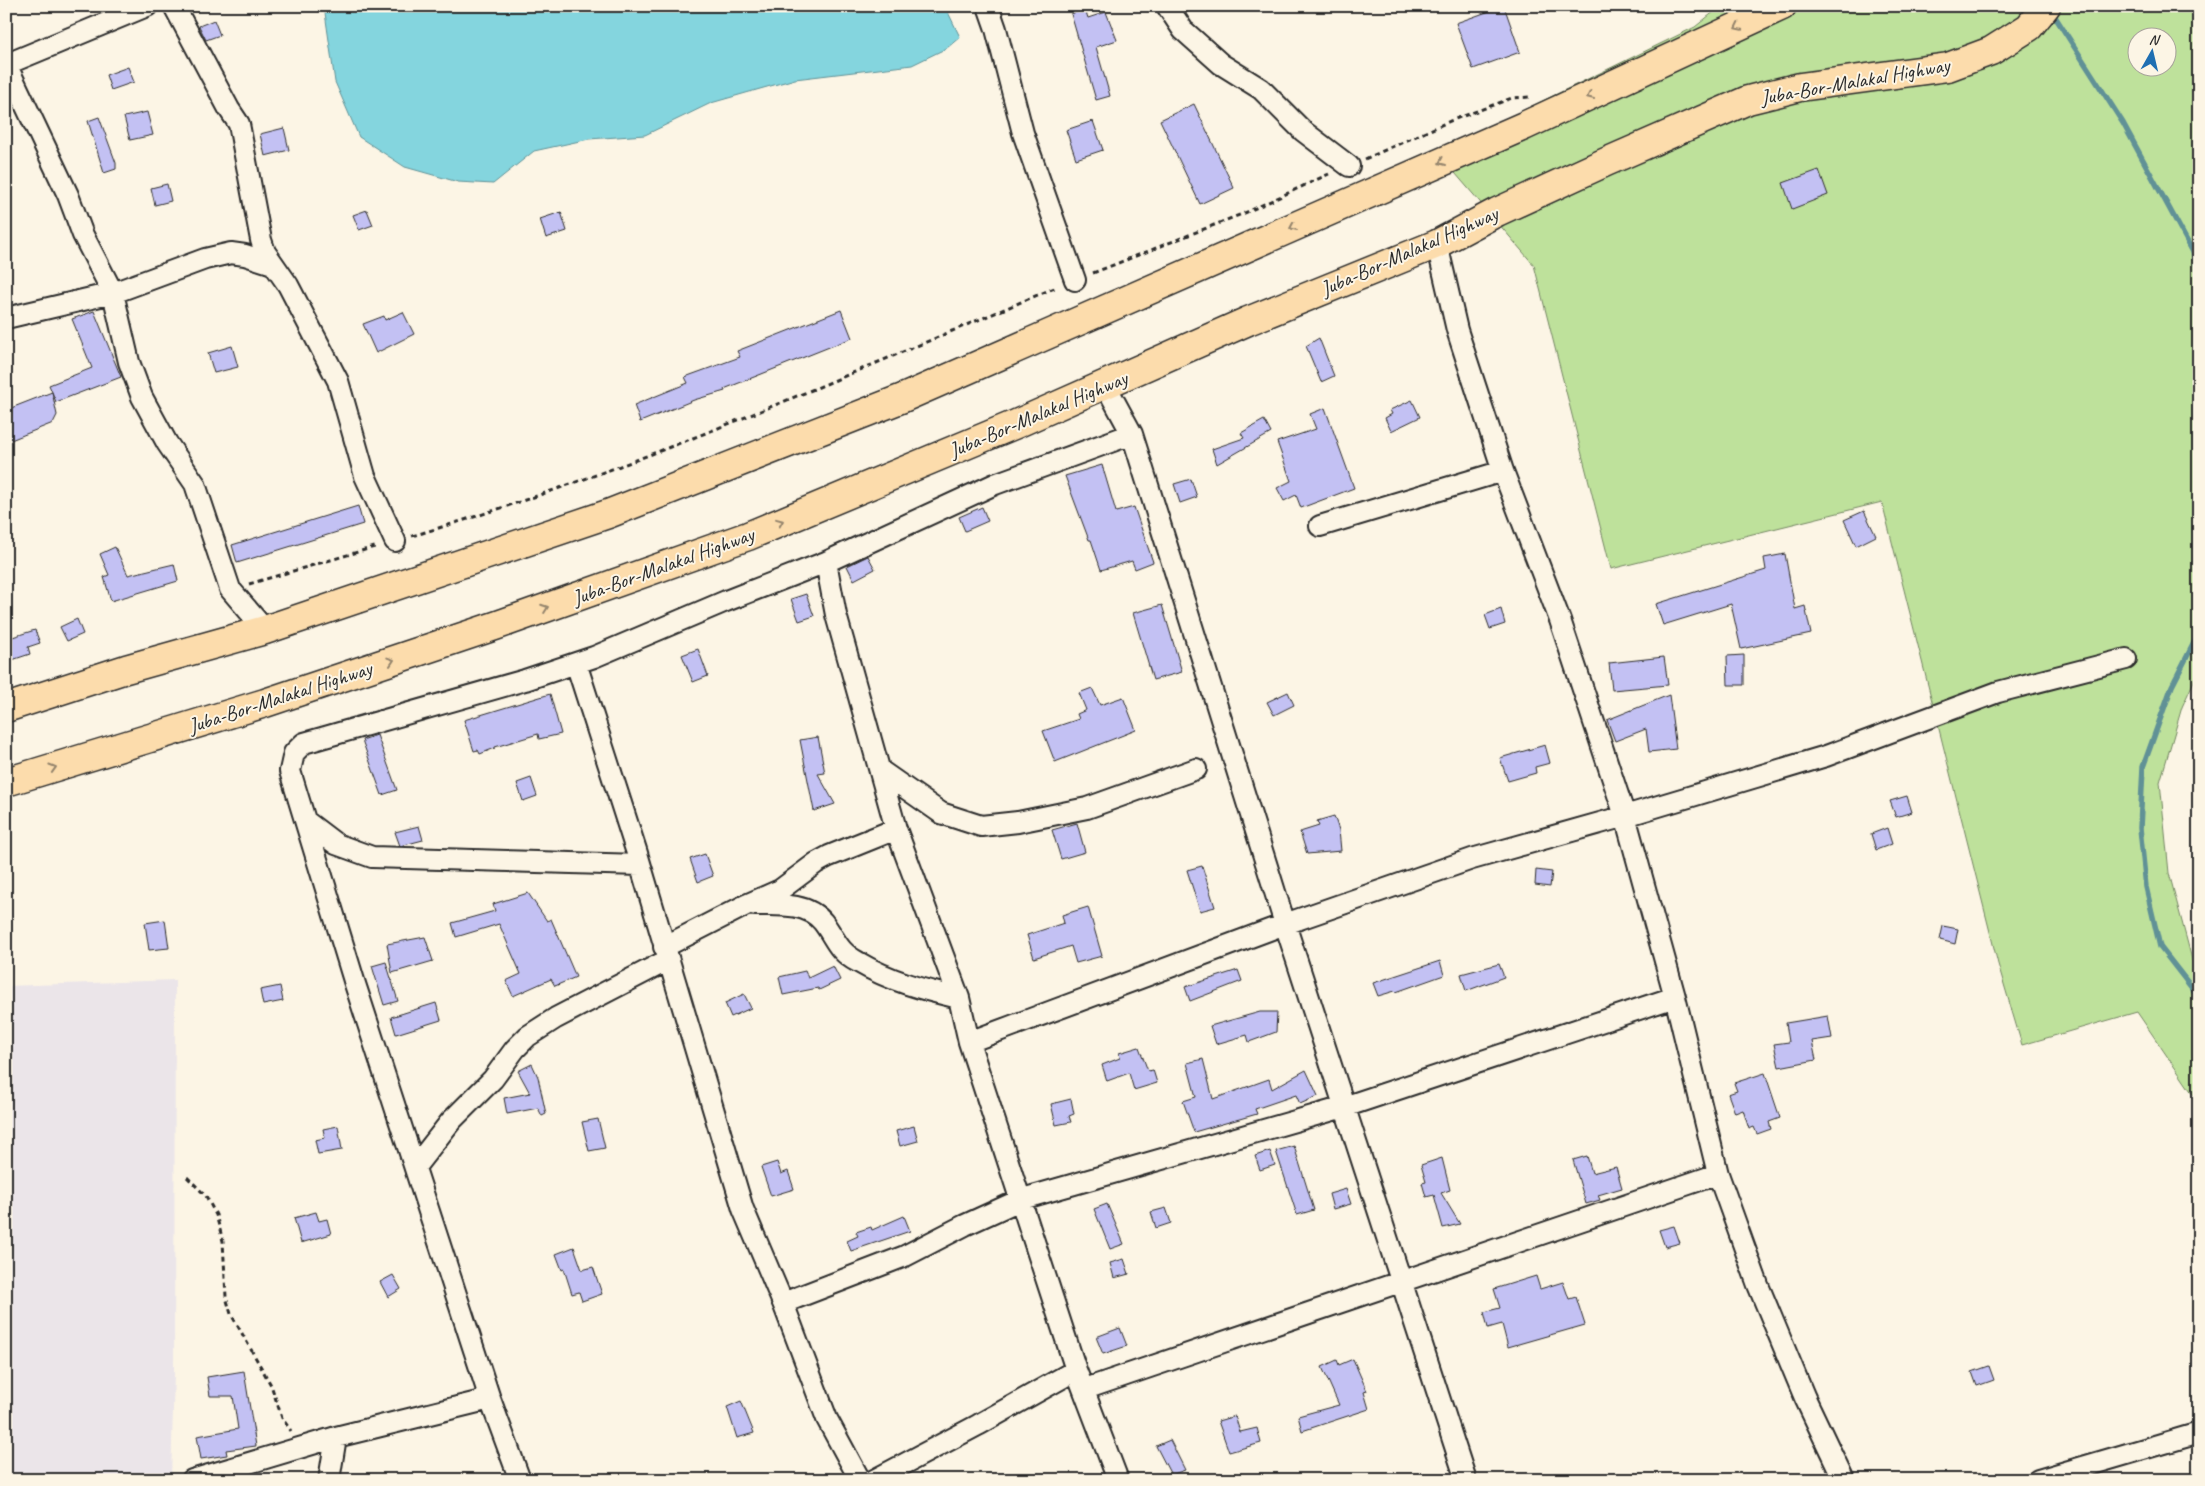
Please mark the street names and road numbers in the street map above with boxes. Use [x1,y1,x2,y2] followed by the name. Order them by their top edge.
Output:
[1758,51,1953,111] street label: Juba-Bor-Malakal Highway
[1315,199,1503,302] street label: Juba-Bor-Malakal Highway
[944,364,1133,464] street label: Juba-Bor-Malakal Highway
[568,520,759,611] street label: Juba-Bor-Malakal Highway
[184,655,377,739] street label: Juba-Bor-Malakal Highway

